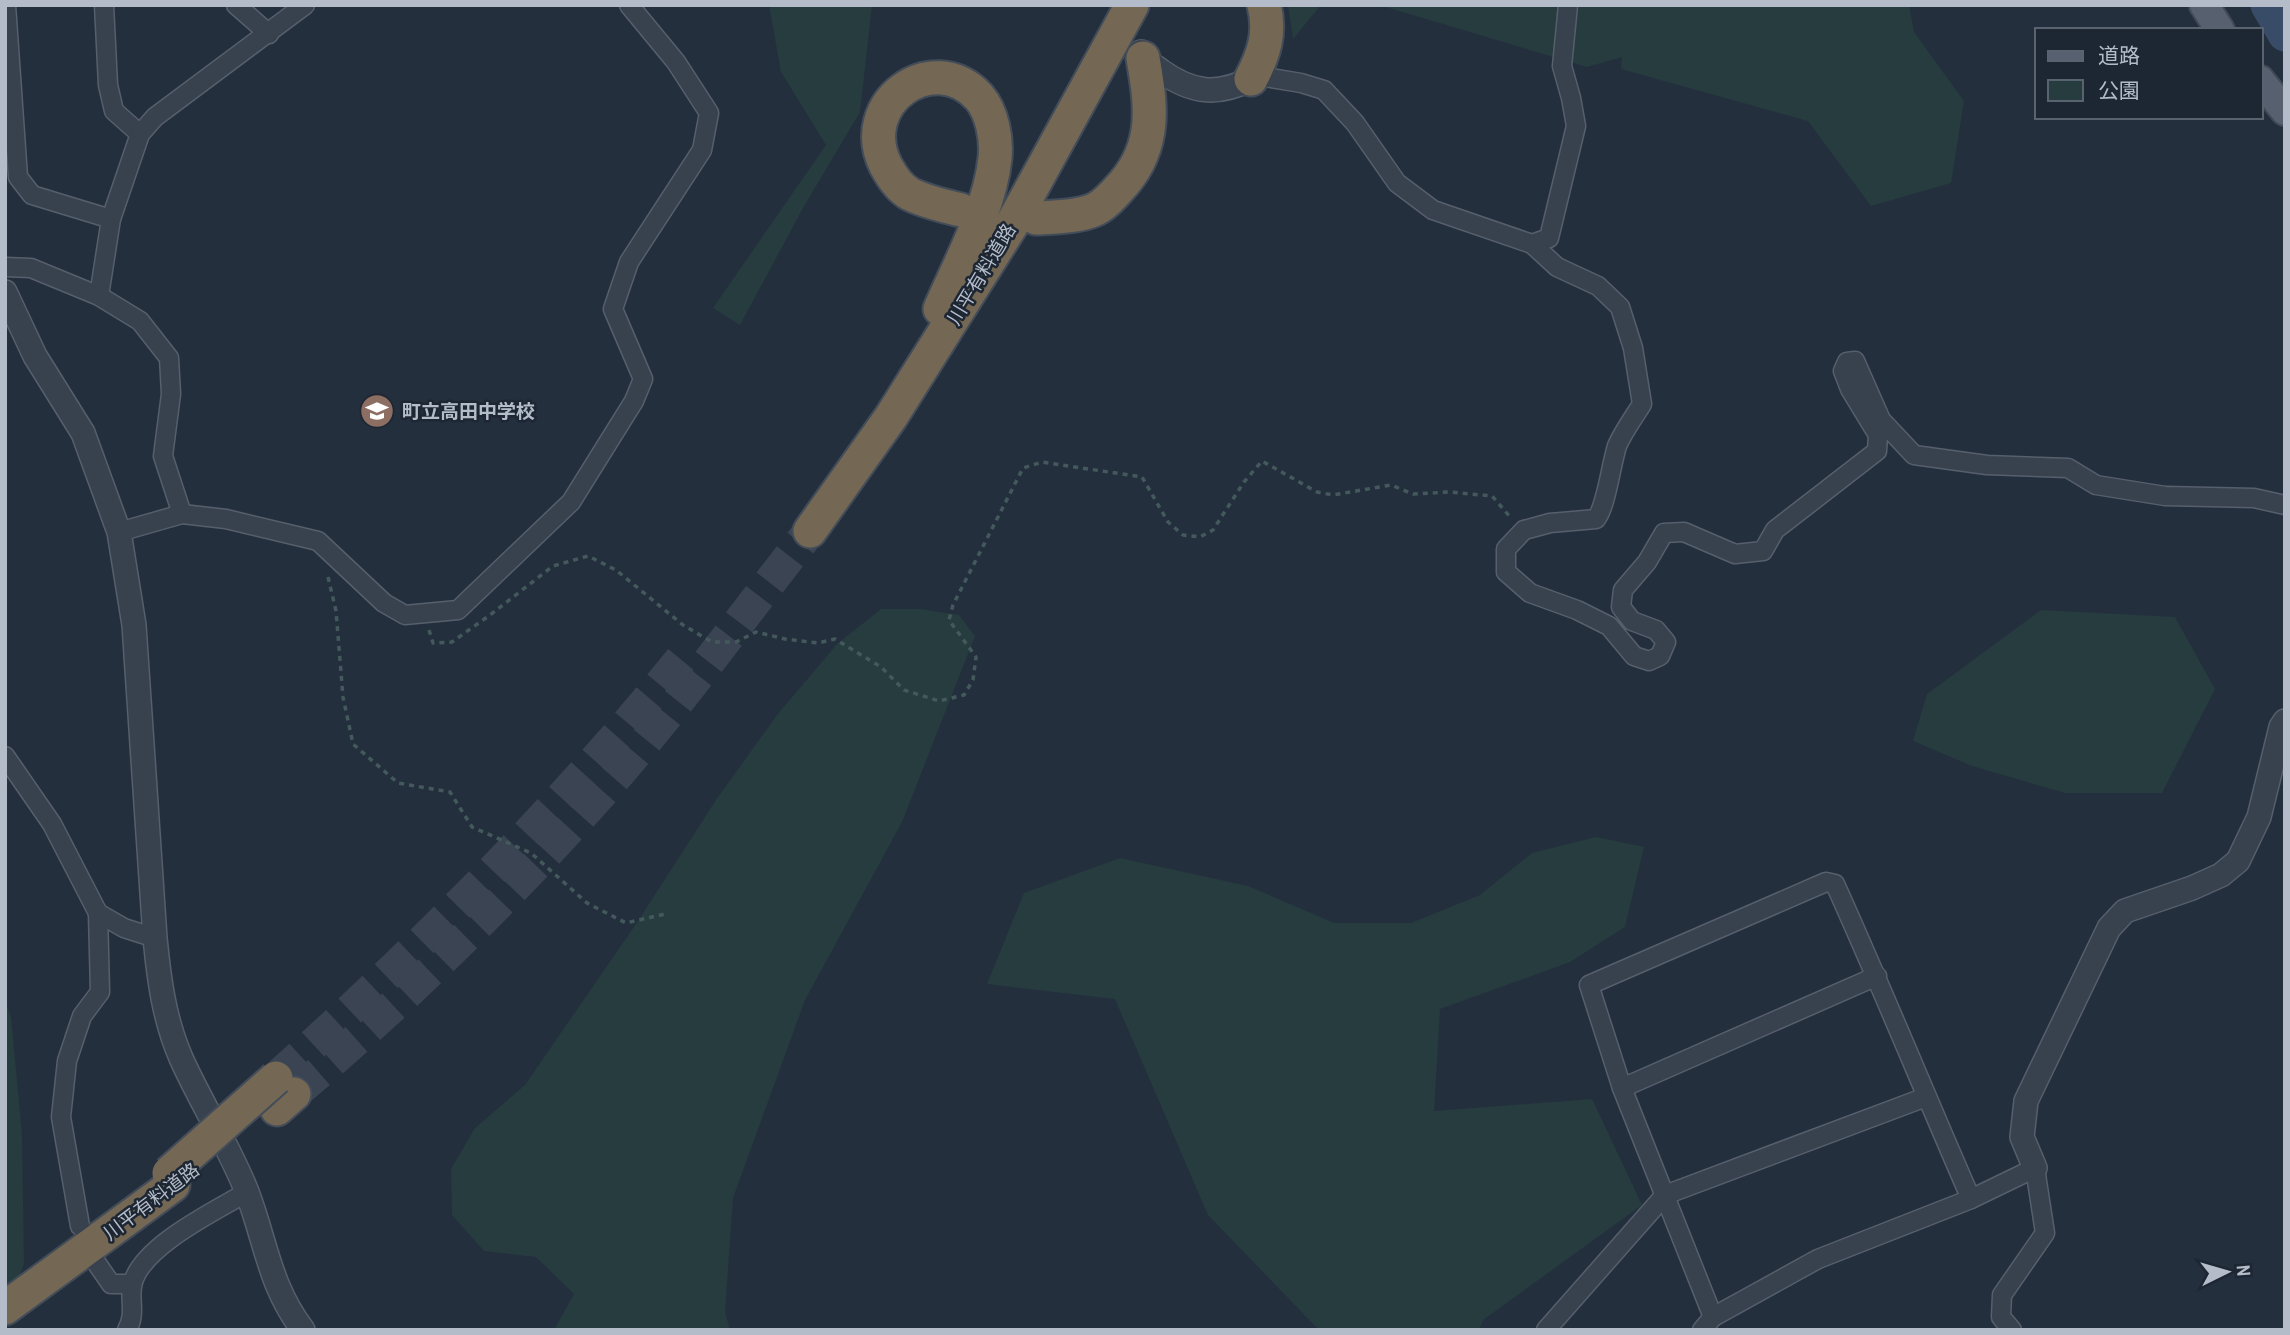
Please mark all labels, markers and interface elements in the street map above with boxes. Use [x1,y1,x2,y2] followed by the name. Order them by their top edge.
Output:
[2035,28,2262,119] legend
[2098,41,2140,70] text: 道路
[2098,76,2140,105] text: 公園
[940,218,1022,330] street label: 川平有料道路
[358,392,396,430] school or university icon: 町立高田中学校
[402,398,535,424] place label: 町立高田中学校
[98,1156,204,1246] street label: 川平有料道路
[2192,1237,2262,1307] north arrow
[2230,1264,2257,1277] text: N

